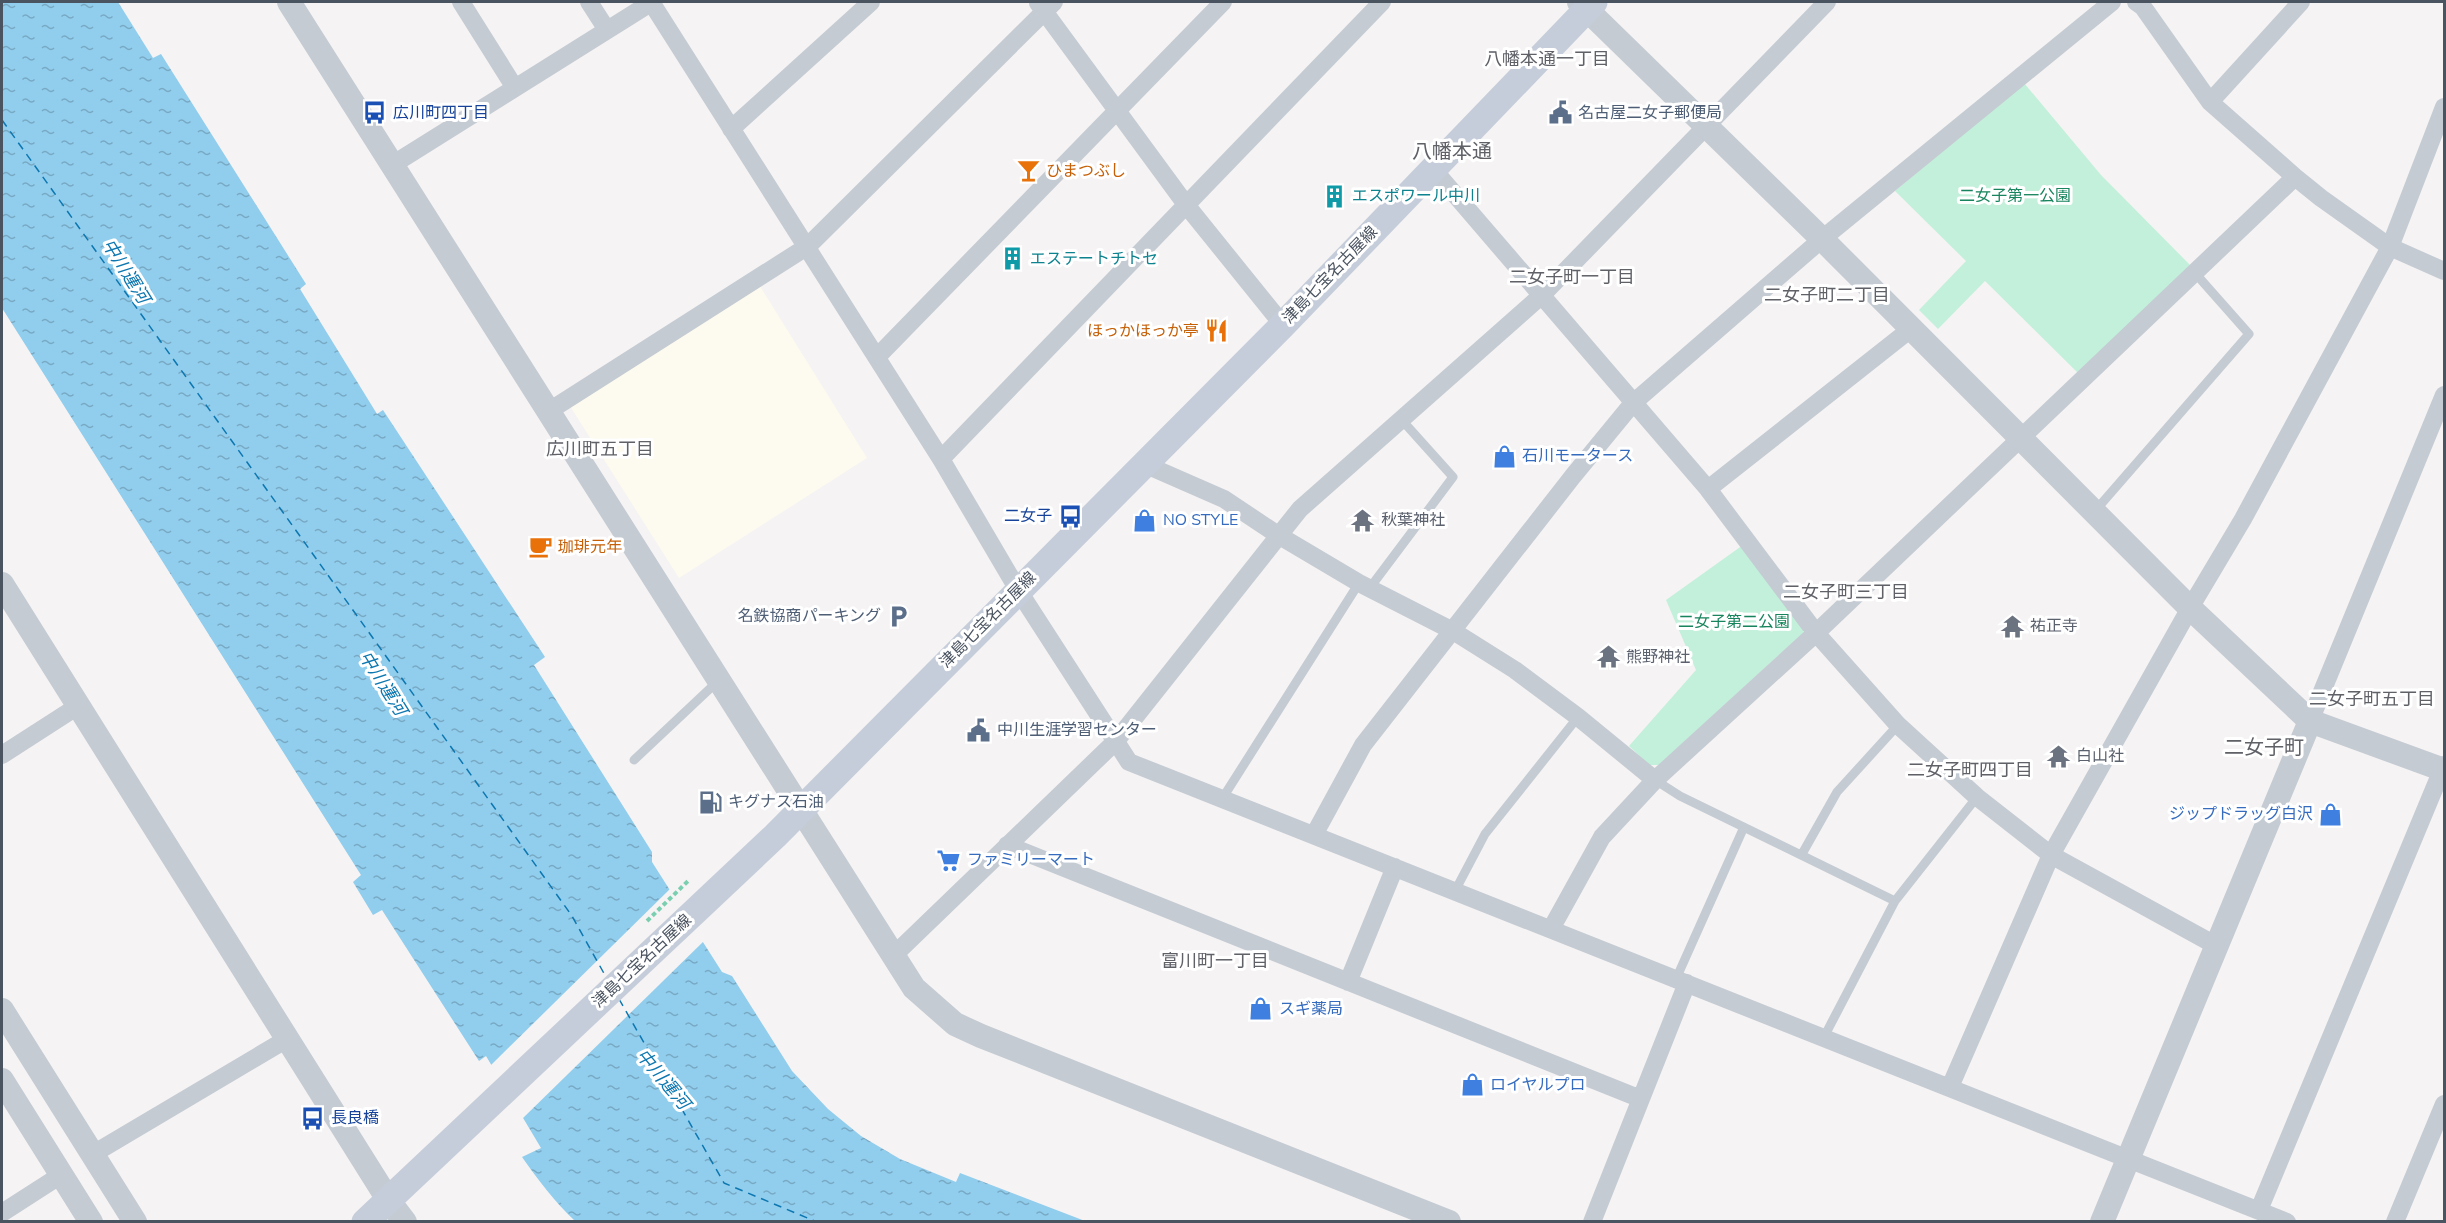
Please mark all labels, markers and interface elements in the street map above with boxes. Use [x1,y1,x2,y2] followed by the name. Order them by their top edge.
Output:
[1484,47,1610,71] district label: 八幡本通一丁目
[362,100,388,126] bus stop icon: 広川町四丁目
[1547,100,1573,126] public building icon: 名古屋二女子郵便局
[393,102,489,124] place label: 広川町四丁目
[1578,102,1722,124] place label: 名古屋二女子郵便局
[1412,138,1492,165] district label: 八幡本通
[1015,158,1041,184] bar icon: ひまつぶし
[1046,160,1126,182] place label: ひまつぶし
[1321,183,1347,209] building icon: エスポワール中川
[1352,185,1480,207] place label: エスポワール中川
[1959,185,2071,207] park label: 二女子第一公園
[1278,221,1382,329] street label: 津島七宝名古屋線
[97,234,157,310] water label: 中川運河
[999,246,1025,272] building icon: エステートチトセ
[1030,248,1158,270] place label: エステートチトセ
[1509,265,1635,289] district label: 二女子町一丁目
[1764,283,1890,307] district label: 二女子町二丁目
[1204,318,1230,344] restaurant icon: ほっかほっか亭
[1087,320,1199,342] place label: ほっかほっか亭
[546,437,654,461] district label: 広川町五丁目
[1491,443,1517,469] shop icon: 石川モータース
[1522,445,1633,467] place label: 石川モータース
[1057,503,1083,529] bus stop icon: 二女子
[1004,505,1052,527] place label: 二女子
[1132,507,1158,533] shop icon: NO STYLE
[1350,507,1376,533] temple icon: 秋葉神社
[1163,509,1238,531] place label: NO STYLE
[1381,509,1445,531] place label: 秋葉神社
[527,534,553,560] cafe icon: 珈琲元年
[558,536,622,558] place label: 珈琲元年
[935,567,1041,673] street label: 津島七宝名古屋線
[1783,580,1909,604] district label: 二女子町三丁目
[886,603,912,629] parking icon: 名鉄協商パーキング
[737,605,881,627] place label: 名鉄協商パーキング
[1678,611,1790,633] park label: 二女子第二公園
[1999,613,2025,639] temple icon: 祐正寺
[2030,615,2078,637] place label: 祐正寺
[1595,644,1621,670] temple icon: 熊野神社
[354,646,414,722] water label: 中川運河
[1626,646,1690,668] place label: 熊野神社
[2309,687,2435,711] district label: 二女子町五丁目
[966,717,992,743] public building icon: 中川生涯学習センター
[997,719,1157,741] place label: 中川生涯学習センター
[2224,734,2304,761] district label: 二女子町
[2045,743,2071,769] temple icon: 白山社
[2076,745,2124,767] place label: 白山社
[1907,758,2033,782] district label: 二女子町四丁目
[697,789,723,815] fuel station icon: キグナス石油
[728,791,824,813] place label: キグナス石油
[2318,801,2344,827] shop icon: ジップドラッグ白沢
[2169,803,2313,825] place label: ジップドラッグ白沢
[936,847,962,873] supermarket icon: ファミリーマート
[967,849,1095,871] place label: ファミリーマート
[588,909,696,1013] street label: 津島七宝名古屋線
[1161,949,1269,973] district label: 富川町一丁目
[1248,996,1274,1022] shop icon: スギ薬局
[1279,998,1343,1020] place label: スギ薬局
[631,1044,697,1117] water label: 中川運河
[1459,1072,1485,1098] shop icon: ロイヤルプロ
[1490,1074,1586,1096] place label: ロイヤルプロ
[300,1105,326,1131] bus stop icon: 長良橋
[331,1107,379,1129] place label: 長良橋

